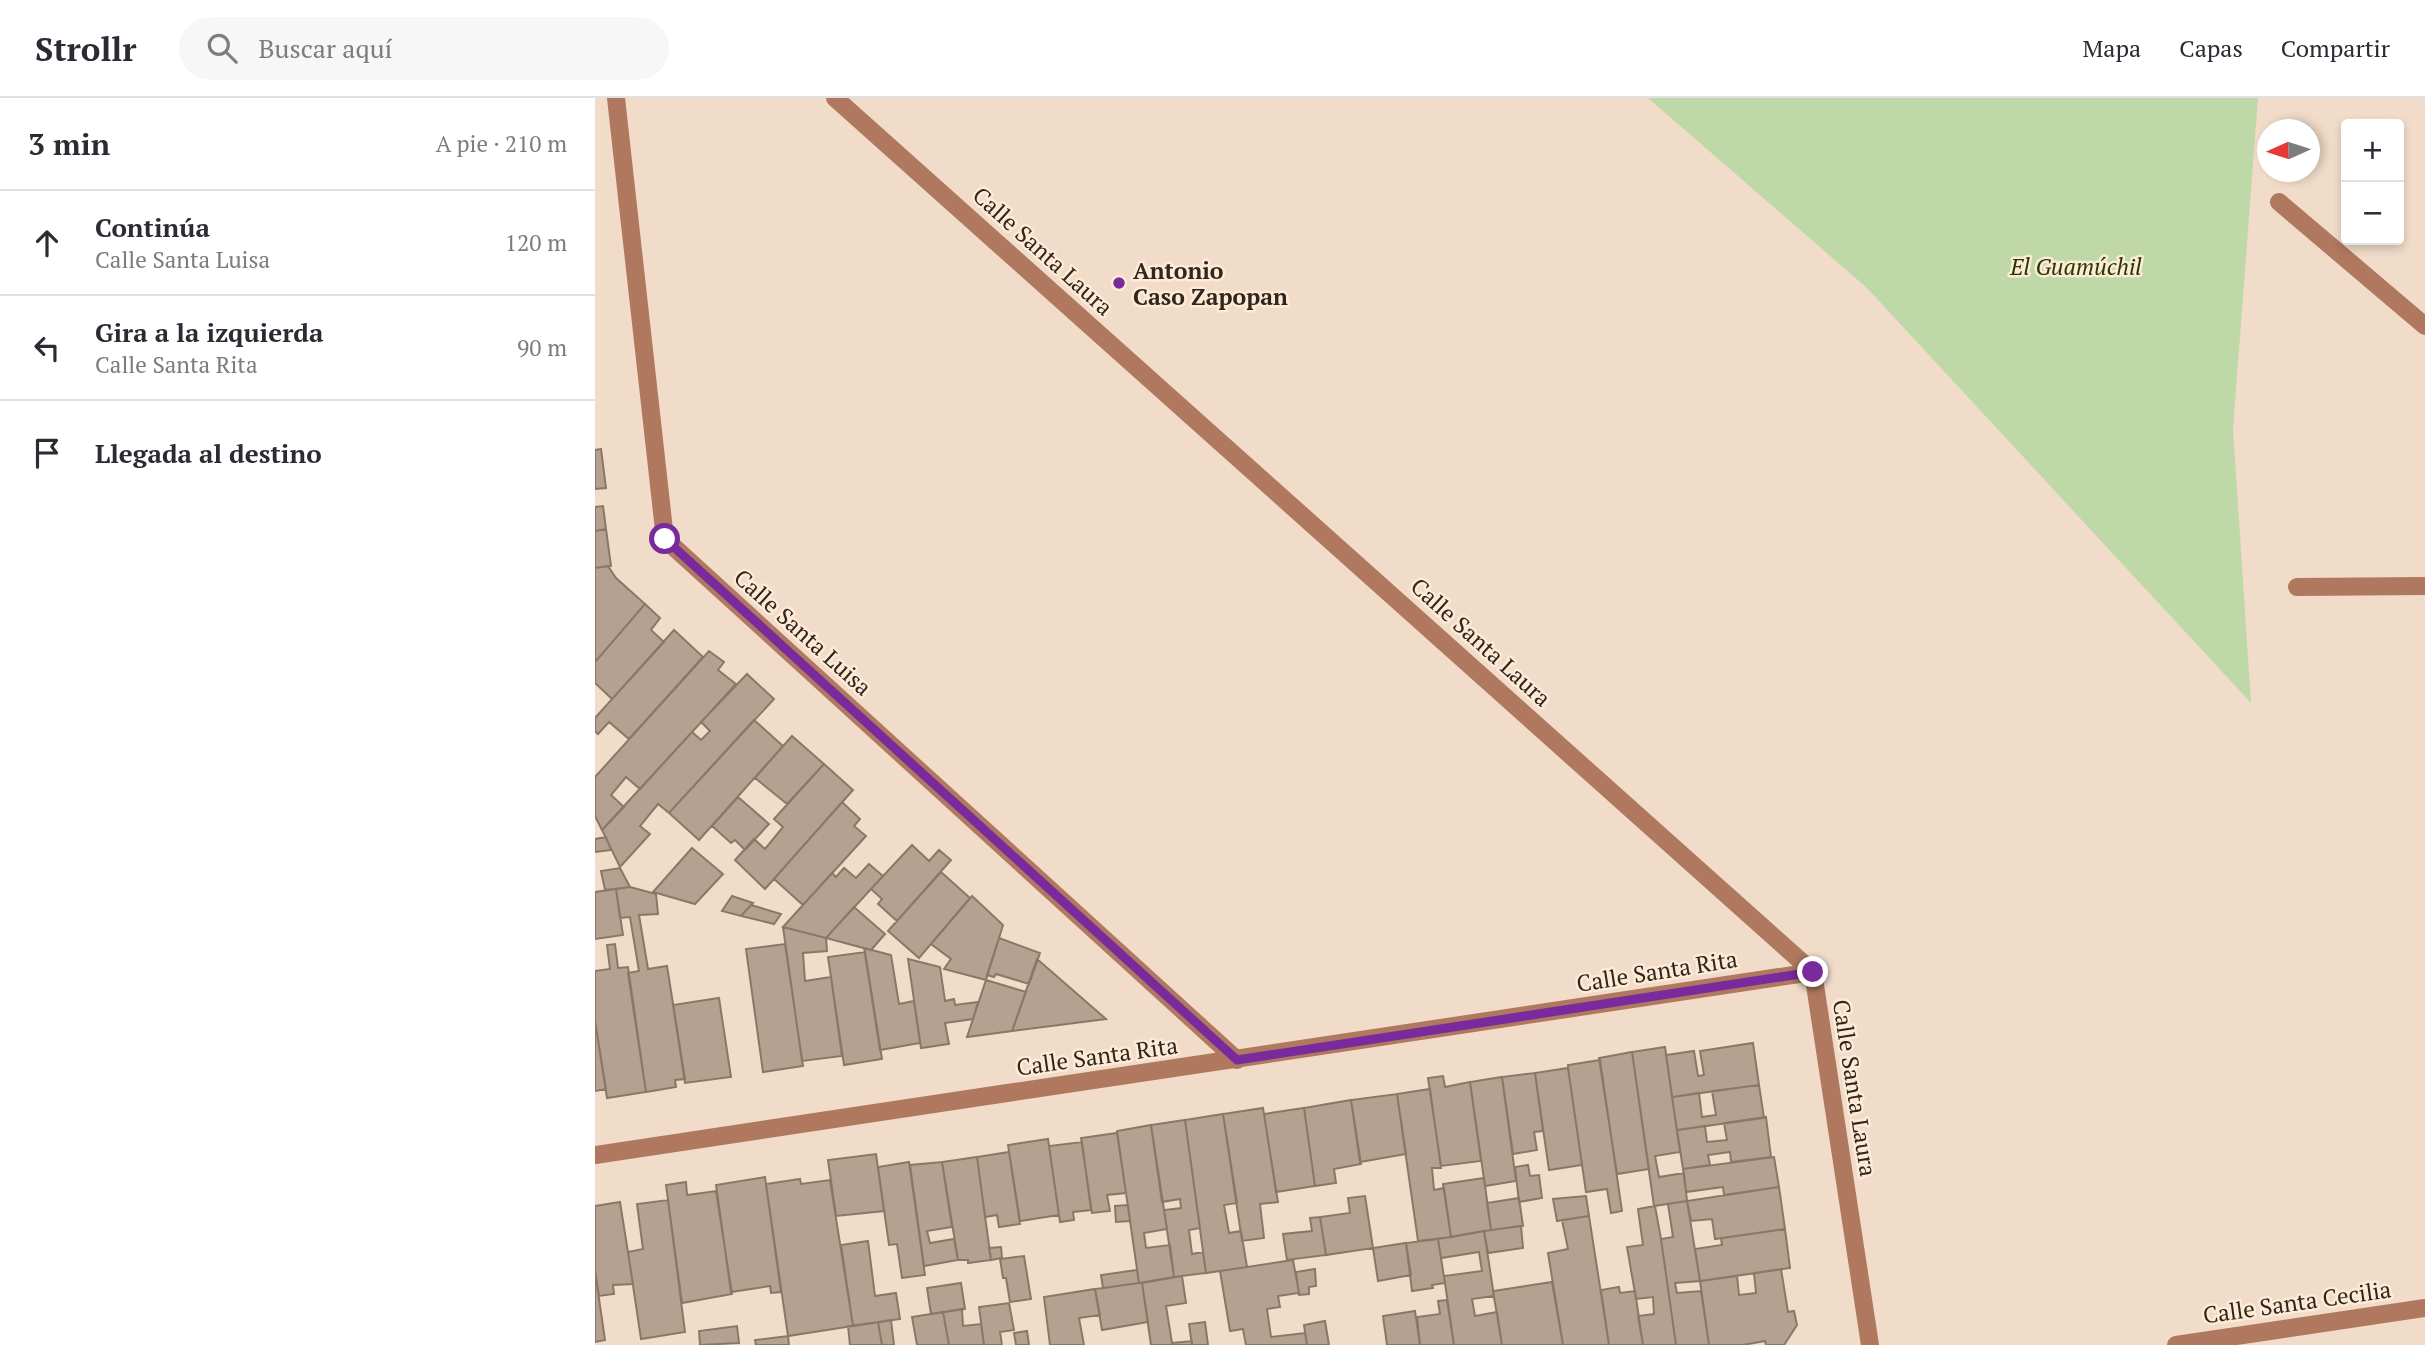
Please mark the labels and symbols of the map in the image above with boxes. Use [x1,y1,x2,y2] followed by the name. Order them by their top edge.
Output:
[2257,119,2320,182] north arrow
[966,180,1120,323] street label: Calle Santa Laura
[2009,251,2142,282] park label: El Guamúchil
[1133,255,1288,312] place label: Antonio Caso Zapopan
[1111,275,1127,291] marker: Antonio Caso Zapopan
[649,523,680,554] route start
[728,562,879,702] street label: Calle Santa Luisa
[1404,571,1558,714] street label: Calle Santa Laura
[1574,943,1740,999] street label: Calle Santa Rita
[1797,956,1828,987] route end
[1826,997,1884,1179] street label: Calle Santa Laura
[1014,1029,1180,1083] street label: Calle Santa Rita
[2201,1273,2393,1331] street label: Calle Santa Cecilia

